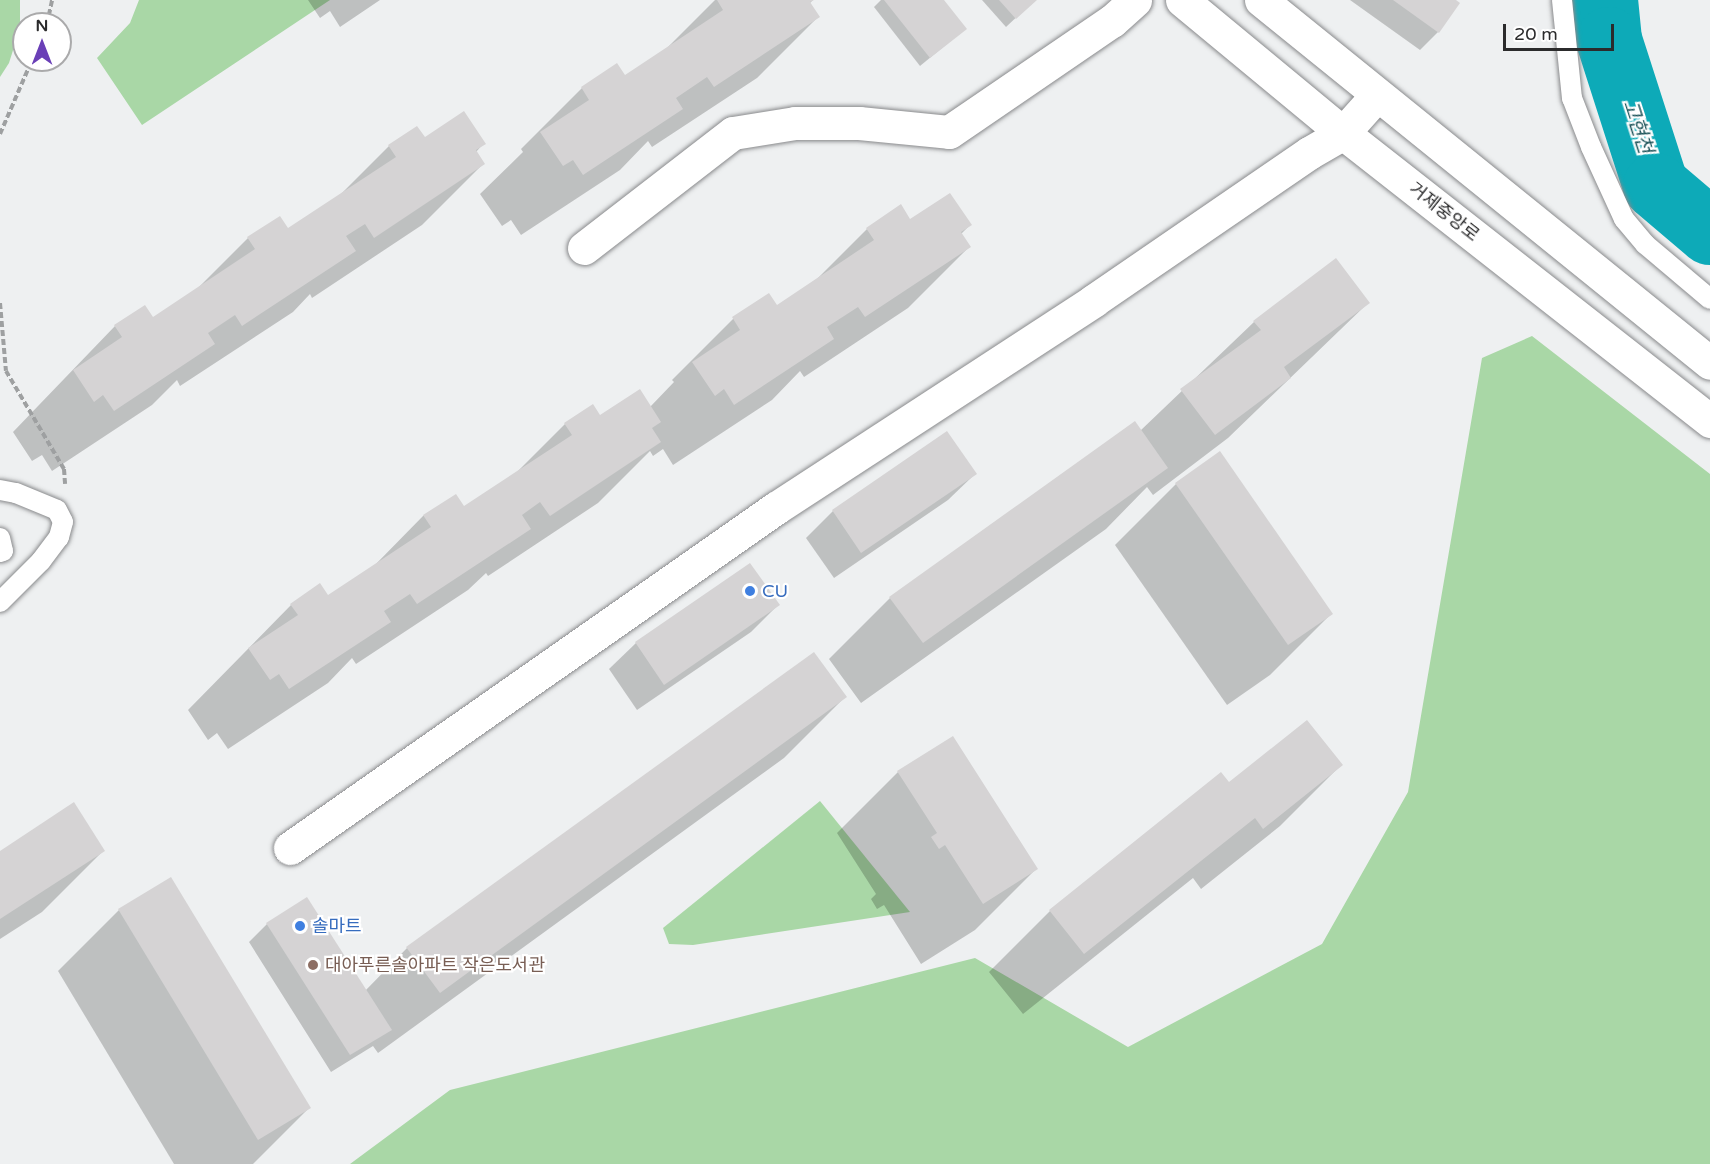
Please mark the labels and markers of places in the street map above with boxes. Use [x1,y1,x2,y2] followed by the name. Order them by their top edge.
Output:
[762,580,788,602] place label: CU
[743,584,757,598] marker: CU
[312,915,362,937] place label: 솔마트
[293,919,307,933] marker: 솔마트
[325,954,545,976] place label: 대아푸른솔아파트 작은도서관
[306,958,320,972] marker: 대아푸른솔아파트 작은도서관

